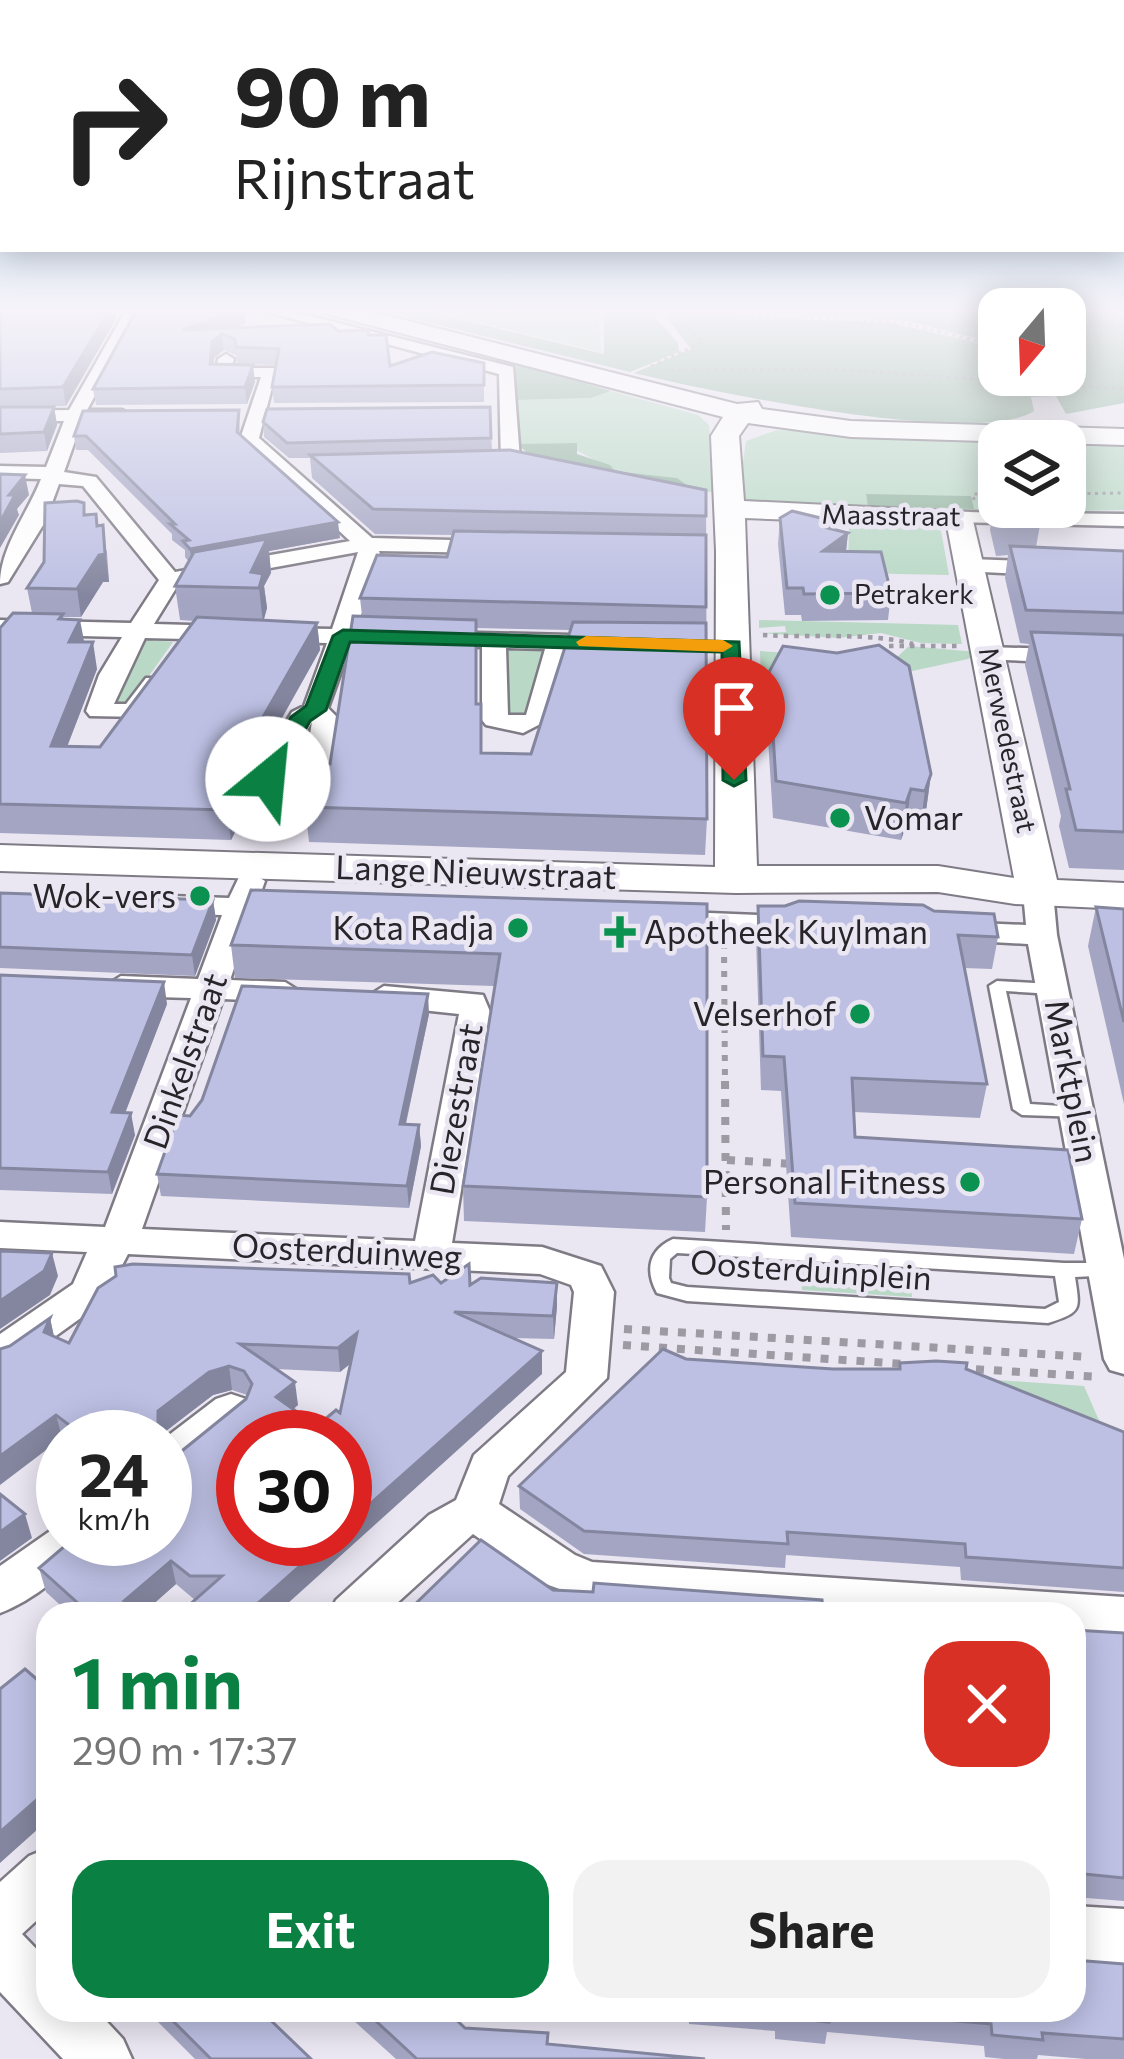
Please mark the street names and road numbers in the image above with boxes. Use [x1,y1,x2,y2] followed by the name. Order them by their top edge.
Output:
[821,497,961,532] street label: Maasstraat
[973,644,1044,836] street label: Merwedestraat
[335,845,617,896] street label: Lange Nieuwstraat
[133,967,234,1154] street label: Dinkelstraat
[1038,995,1109,1166] street label: Marktplein
[419,1020,490,1198] street label: Diezestraat
[231,1223,463,1276] street label: Oosterduinweg
[689,1240,933,1297] street label: Oosterduinplein

